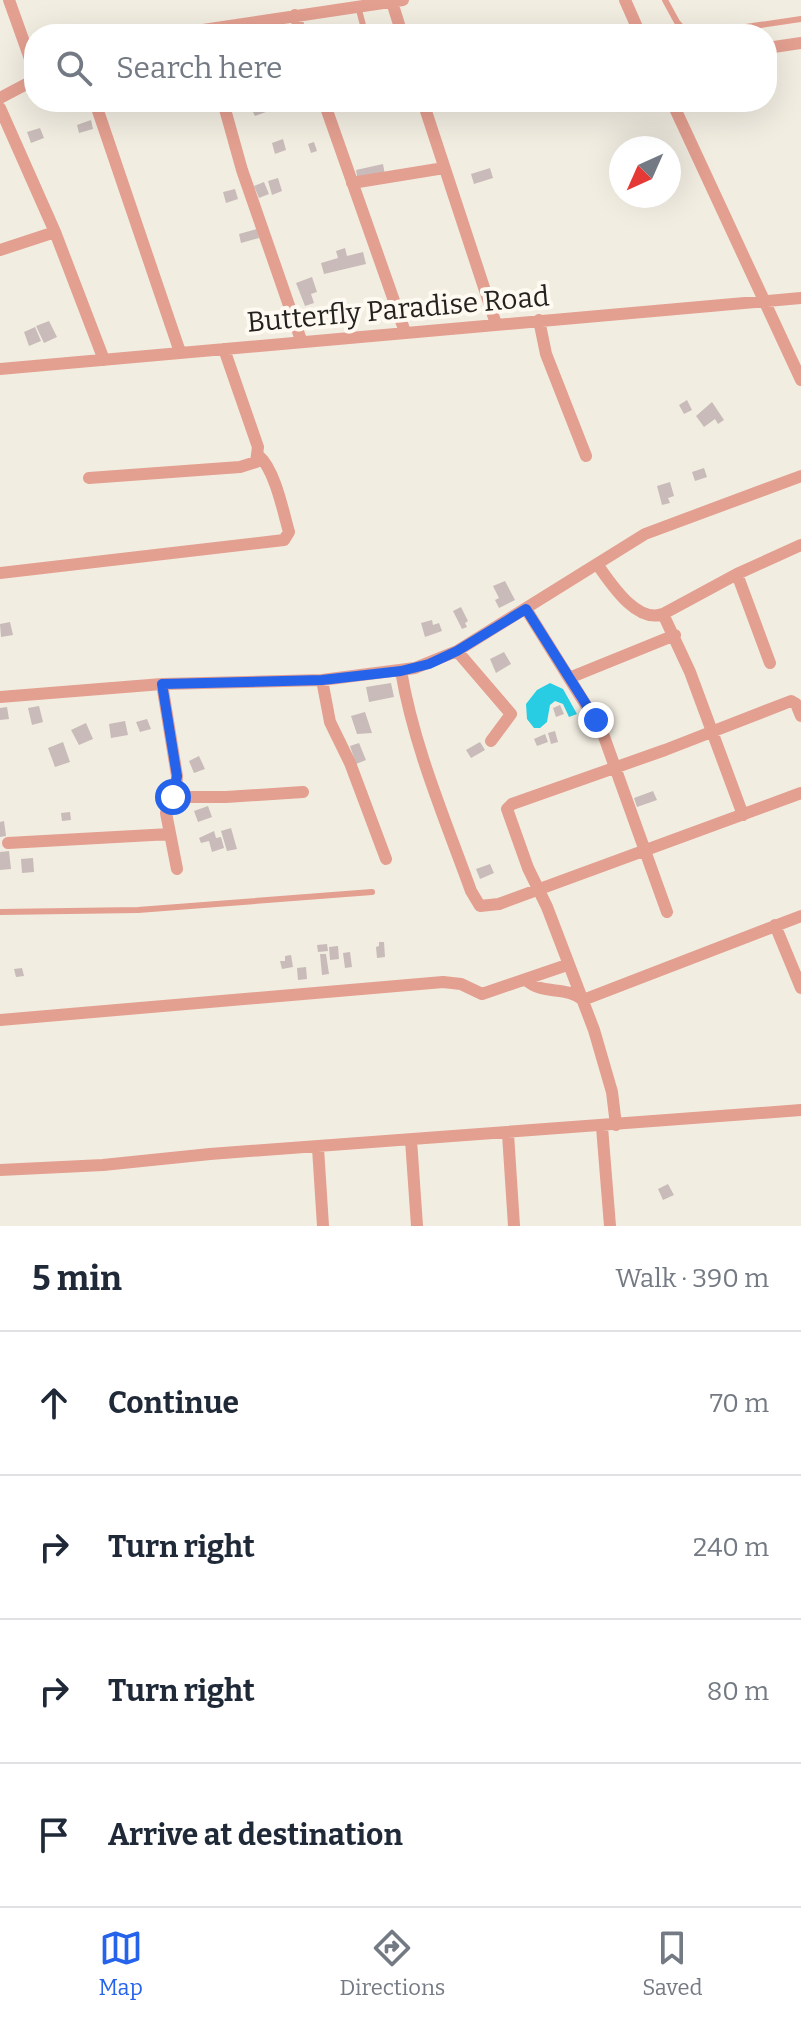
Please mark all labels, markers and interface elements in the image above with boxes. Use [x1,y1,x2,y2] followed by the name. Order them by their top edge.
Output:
[24,24,777,112] search box
[52,46,96,90] icon: search
[116,50,283,86] text: Search here
[609,136,681,208] north arrow
[245,279,551,339] street label: Butterfly Paradise Road
[578,702,614,738] route end
[155,779,191,815] route start
[32,1258,122,1299] text: 5 min
[616,1263,769,1294] text: Walk · 390 m
[32,1381,76,1425] icon: ahead
[108,1385,239,1421] text: Continue
[710,1388,769,1419] text: 70 m
[32,1525,76,1569] icon: right
[108,1529,255,1565] text: Turn right
[693,1532,769,1563] text: 240 m
[32,1669,76,1713] icon: right
[108,1673,255,1709] text: Turn right
[707,1676,769,1707] text: 80 m
[32,1813,76,1857] icon: arrive
[108,1817,403,1853] text: Arrive at destination
[98,1926,143,2001] tab: Map
[340,1926,445,2001] tab: Directions
[642,1926,703,2001] tab: Saved

